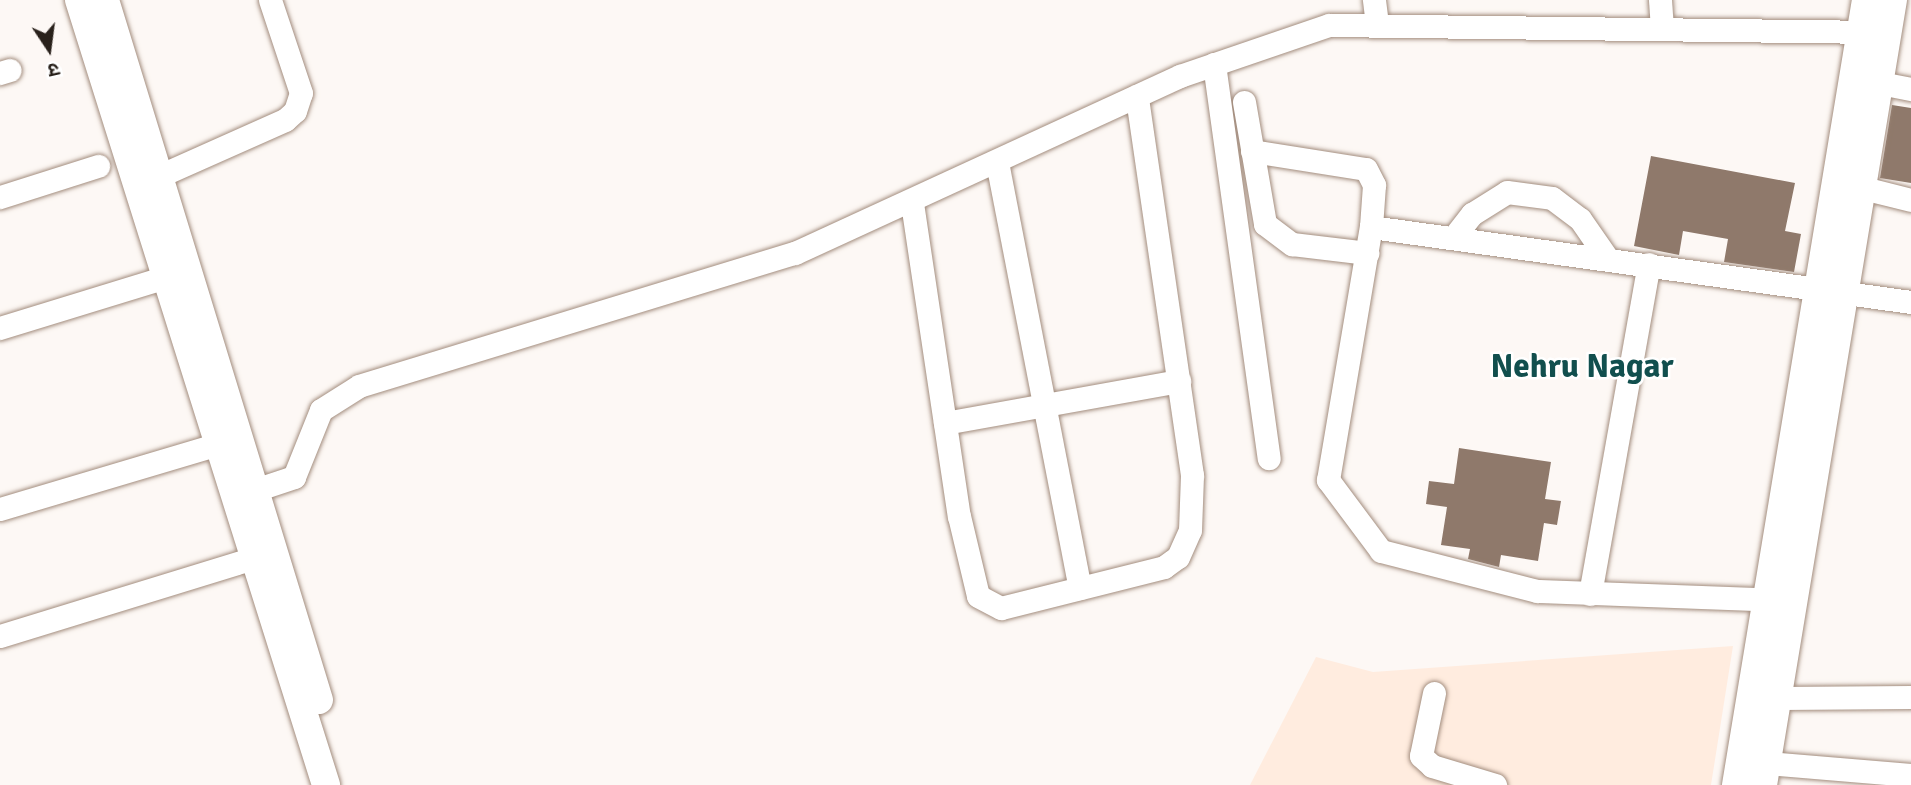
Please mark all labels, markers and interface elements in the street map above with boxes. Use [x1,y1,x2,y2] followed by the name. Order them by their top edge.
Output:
[14,14,84,84] north arrow
[46,57,62,82] text: उ
[1490,347,1674,387] district label: Nehru Nagar

